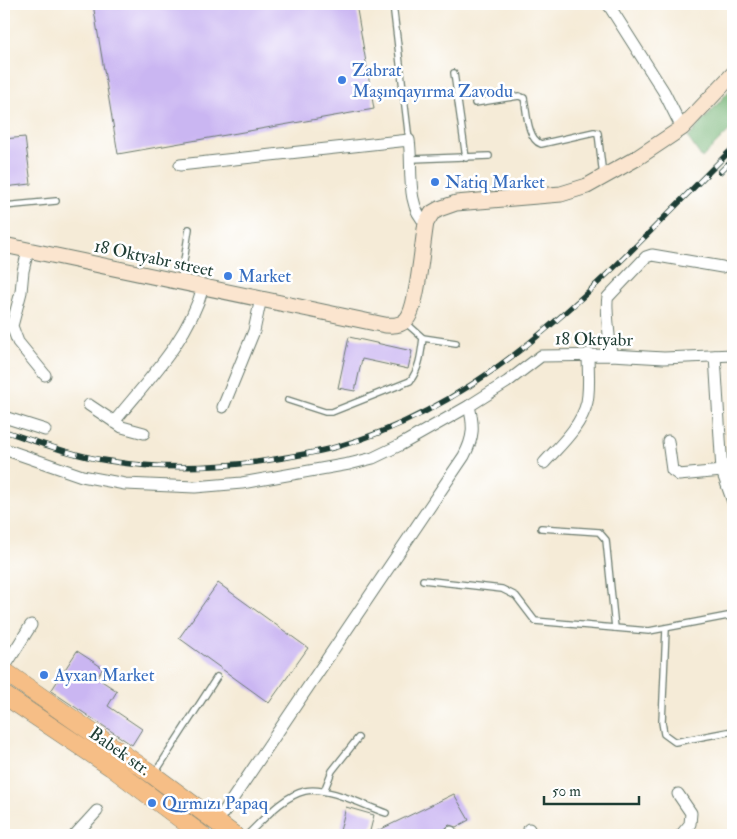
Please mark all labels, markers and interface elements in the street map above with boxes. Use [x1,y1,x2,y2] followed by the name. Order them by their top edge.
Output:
[352,59,513,103] place label: Zabrat Maşınqayırma Zavodu
[336,74,348,86] marker: Zabrat Maşınqayırma Zavodu
[445,171,545,194] place label: Natiq Market
[429,176,441,188] marker: Natiq Market
[92,235,216,282] street label: 18 Oktyabr street
[238,265,291,288] place label: Market
[222,270,234,282] marker: Market
[555,327,634,352] street label: 18 Oktyabr
[53,664,155,687] place label: Ayxan Market
[38,669,50,681] marker: Ayxan Market
[84,722,155,781] street label: Babek str.
[544,774,640,806] scale bar
[552,782,581,801] text: 50 m
[162,792,269,815] place label: Qırmızı Papaq
[146,797,158,809] marker: Qırmızı Papaq

